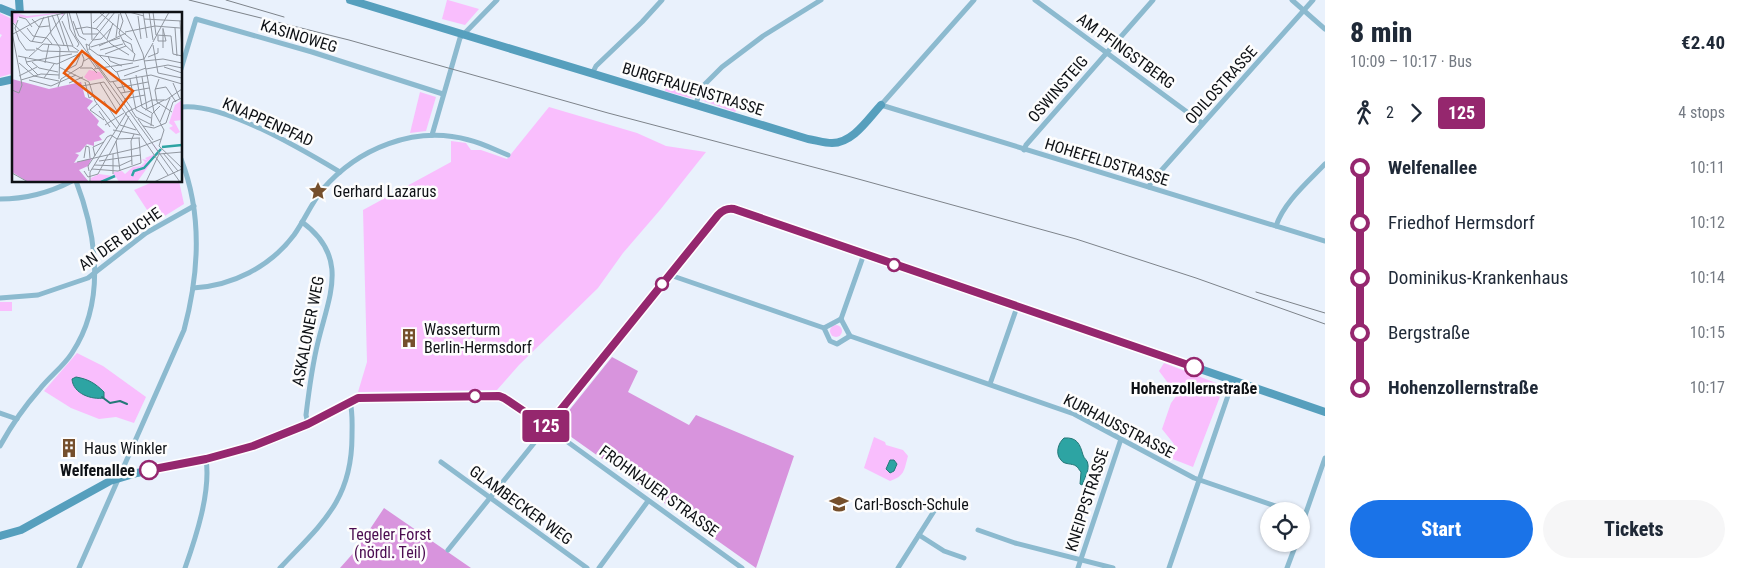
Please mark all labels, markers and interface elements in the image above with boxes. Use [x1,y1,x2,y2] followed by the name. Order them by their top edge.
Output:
[1073,9,1179,93] street label: AM PFINGSTBERG
[12,12,182,182] inset map
[258,15,340,57] street label: KASINOWEG
[1350,16,1412,49] text: 8 min
[1681,31,1725,54] text: €2.40
[1181,42,1261,128] street label: ODILOSTRASSE
[1024,52,1092,126] street label: OSWINSTEIG
[1350,52,1472,71] text: 10:09 – 10:17 · Bus
[620,58,766,120] street label: BURGFRAUENSTRASSE
[220,94,316,150] street label: KNAPPENPFAD
[1350,99,1378,127] icon: walk
[1402,99,1430,127] icon: forward
[1448,102,1475,123] text: 125
[1386,103,1394,122] text: 2
[1678,103,1725,122] text: 4 stops
[1043,134,1171,190] street label: HOHEFELDSTRASSE
[1388,156,1477,179] text: Welfenallee
[1690,158,1725,177] text: 10:11
[307,180,329,202] place icon: Gerhard Lazarus
[333,182,436,201] place label: Gerhard Lazarus
[75,203,165,275] street label: AN DER BUCHE
[1388,211,1535,234] text: Friedhof Hermsdorf
[1690,213,1725,232] text: 10:12
[887,258,901,272] unlabelled marker
[1388,266,1568,289] text: Dominikus-Krankenhaus
[1690,268,1725,287] text: 10:14
[288,274,328,388] street label: ASKALONER WEG
[655,277,669,291] unlabelled marker
[424,320,532,357] place label: Wasserturm Berlin-Hermsdorf
[1388,321,1470,344] text: Bergstraße
[1690,323,1725,342] text: 10:15
[398,327,420,349] building icon: Wasserturm Berlin-Hermsdorf
[1184,357,1204,377] marker: Hohenzollernstraße
[1388,376,1538,399] text: Hohenzollernstraße
[1690,378,1725,397] text: 10:17
[1131,379,1258,398] place label: Hohenzollernstraße
[468,389,482,403] unlabelled marker
[1061,390,1177,462] street label: KURHAUSSTRASSE
[517,410,575,442] line badge: 125
[532,415,560,436] text: 125
[58,437,80,459] building icon: Haus Winkler
[84,439,167,458] place label: Haus Winkler
[596,441,722,541] street label: FROHNAUER STRASSE
[1061,446,1113,554] street label: KNEIPPSTRASSE
[139,460,159,480] marker: Welfenallee
[60,461,135,480] place label: Welfenallee
[466,461,576,549] street label: GLAMBECKER WEG
[828,493,850,515] school or university icon: Carl-Bosch-Schule
[854,495,969,514] place label: Carl-Bosch-Schule
[1350,500,1533,558] button: Start
[1543,500,1725,558] button: Tickets
[1260,502,1310,552] map controls
[1260,502,1310,552] button: locate
[349,525,432,562] park label: Tegeler Forst (nördl. Teil)

